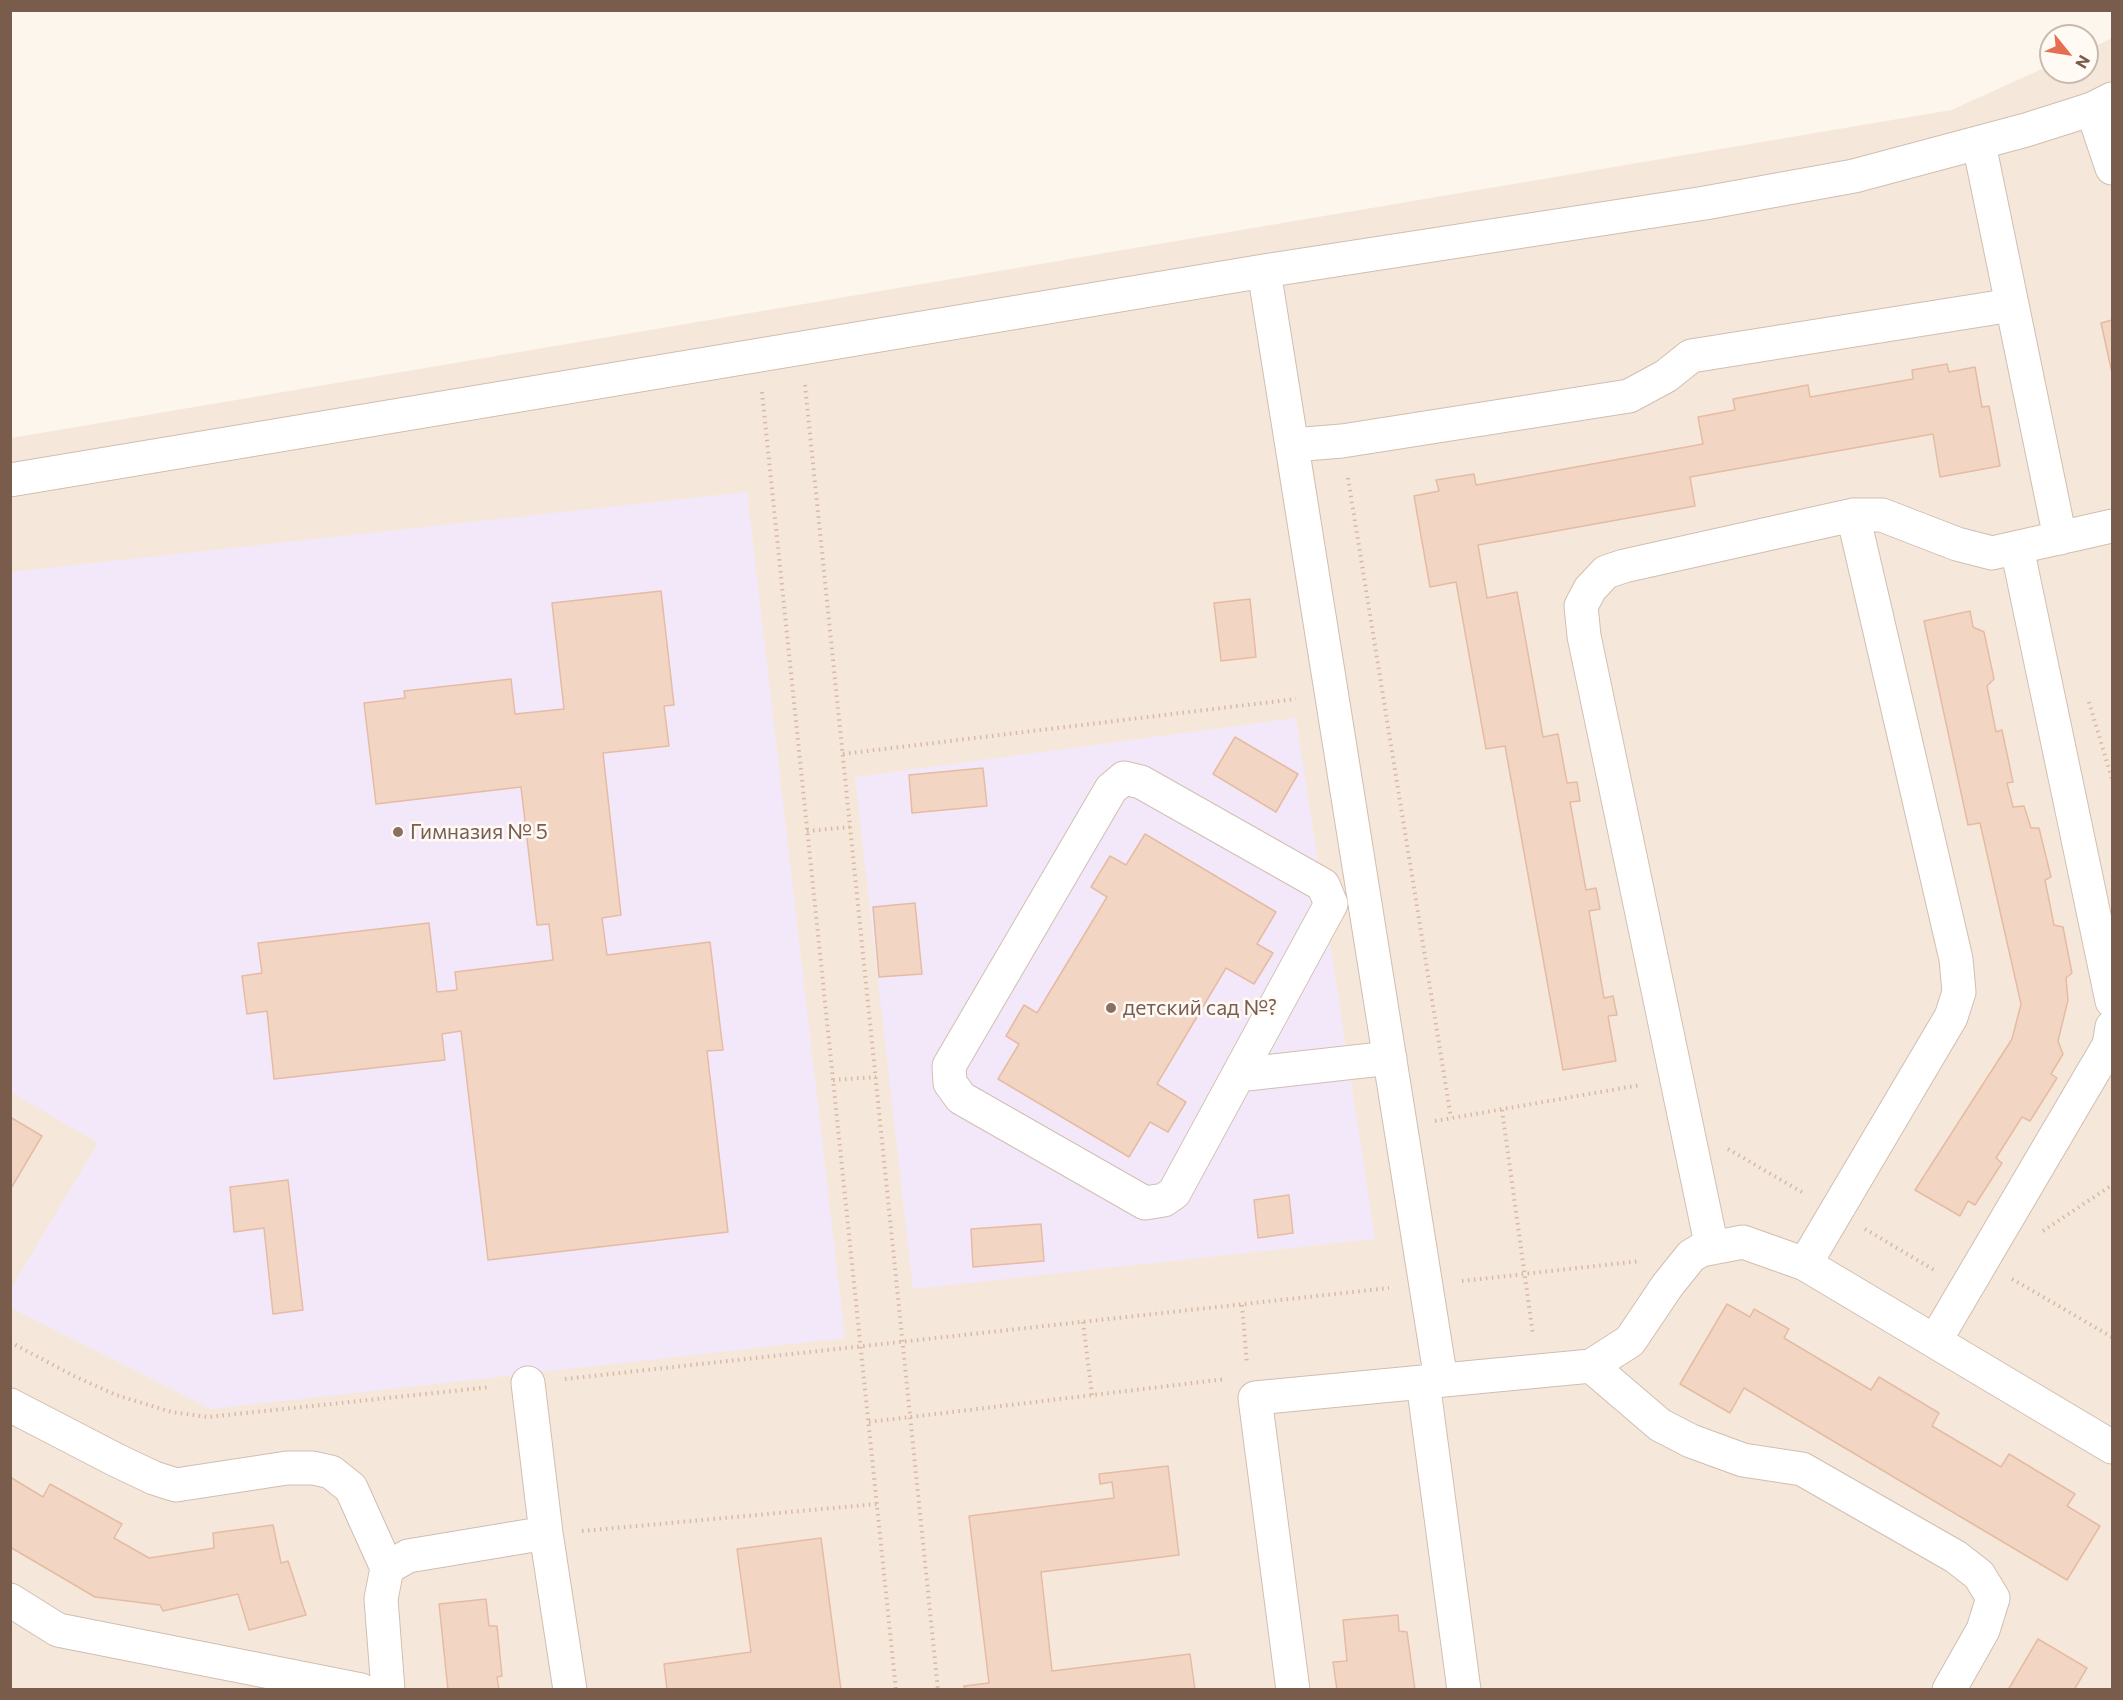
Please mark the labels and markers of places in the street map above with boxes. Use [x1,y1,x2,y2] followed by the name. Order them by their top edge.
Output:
[410,819,548,845] place label: Гимназия № 5
[391,825,405,839] marker: Гимназия № 5
[1123,995,1277,1021] place label: детский сад №?
[1104,1001,1118,1015] marker: детский сад №?

